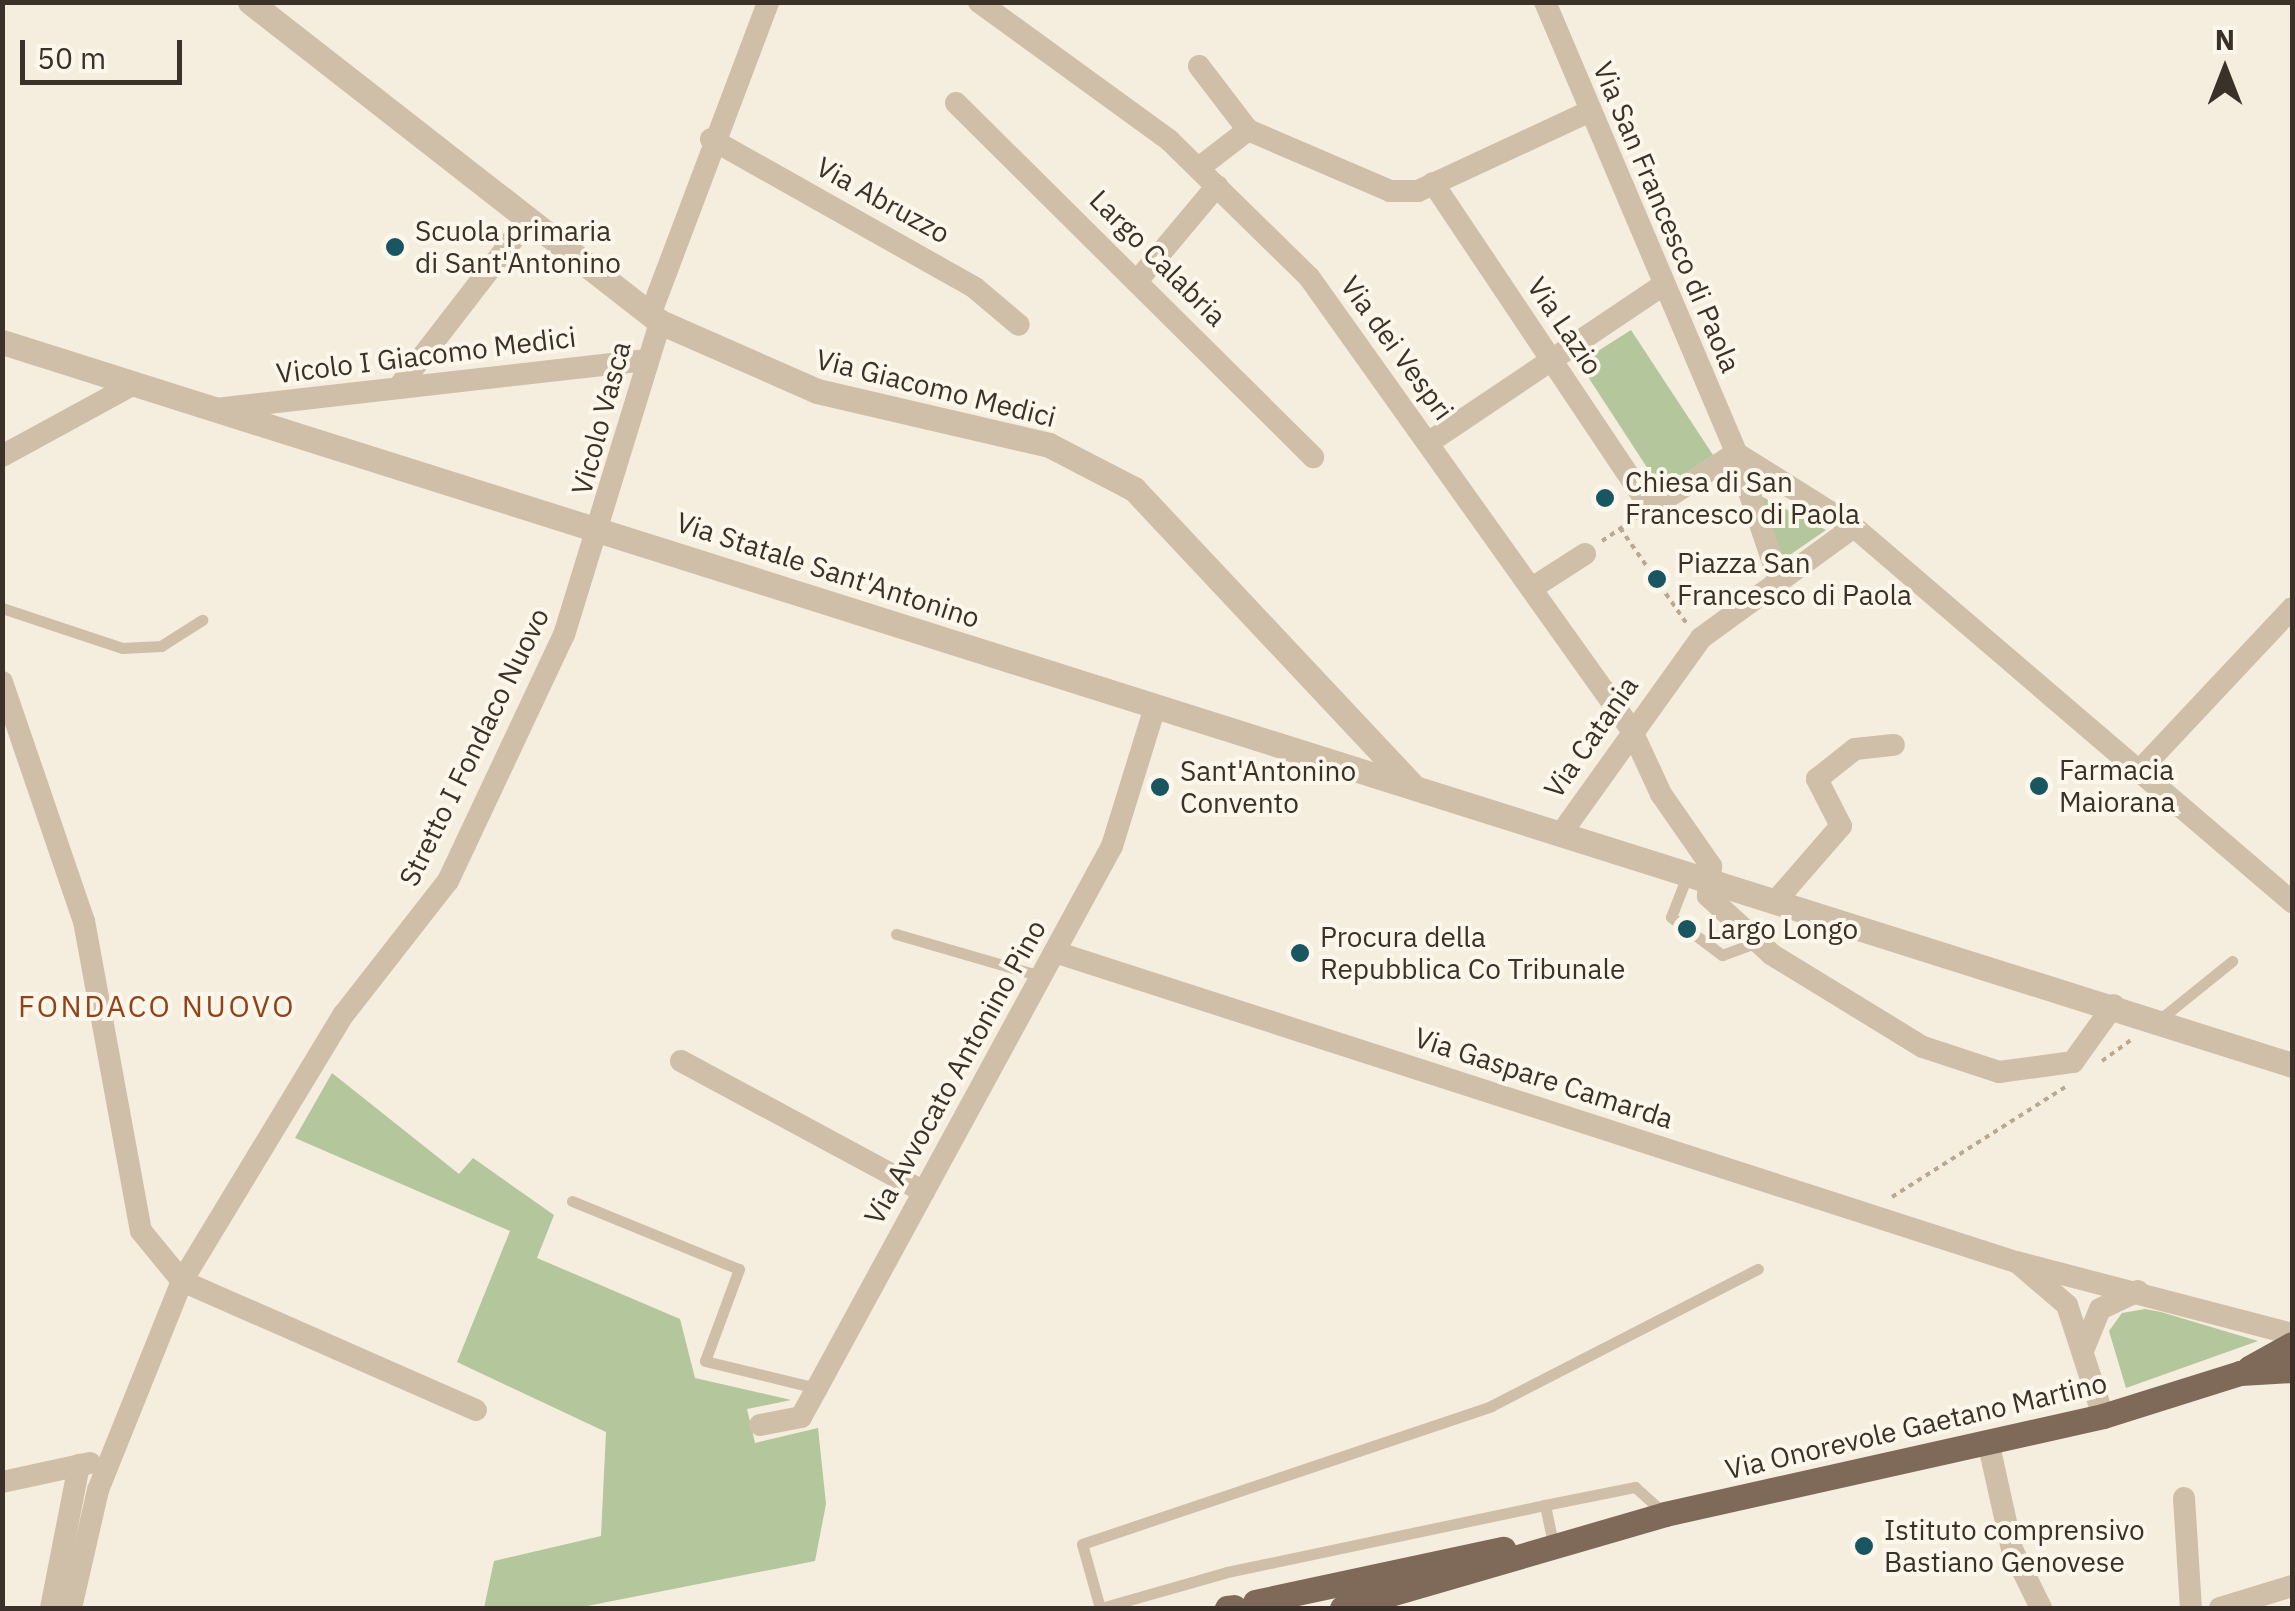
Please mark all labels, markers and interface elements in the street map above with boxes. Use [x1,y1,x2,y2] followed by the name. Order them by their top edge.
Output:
[25,20,188,82] scale bar
[2175,20,2275,120] north arrow
[2215,21,2235,58] text: N
[37,38,106,77] text: 50 m
[1586,57,1748,377] street label: Via San Francesco di Paola
[810,150,956,250] street label: Via Abruzzo
[1083,183,1233,333] street label: Largo Calabria
[415,214,621,280] place label: Scuola primaria di Sant'Antonino
[384,236,406,258] marker: Scuola primaria di Sant'Antonino
[1334,270,1460,426] street label: Via dei Vespri
[1520,271,1610,381] street label: Via Lazio
[274,320,578,390] street label: Vicolo I Giacomo Medici
[564,338,638,498] street label: Vicolo Vasca
[813,342,1059,434] street label: Via Giacomo Medici
[1625,465,1860,531] place label: Chiesa di San Francesco di Paola
[1594,487,1616,509] marker: Chiesa di San Francesco di Paola
[672,505,984,635] street label: Via Statale Sant'Antonino
[1677,546,1912,612] place label: Piazza San Francesco di Paola
[1646,568,1668,590] marker: Piazza San Francesco di Paola
[392,602,556,892] street label: Stretto I Fondaco Nuovo
[1537,670,1645,804] street label: Via Catania
[2059,753,2175,819] place label: Farmacia Maiorana
[1180,754,1356,820] place label: Sant'Antonino Convento
[2028,775,2050,797] marker: Farmacia Maiorana
[1149,776,1171,798] marker: Sant'Antonino Convento
[1707,912,1858,946] place label: Largo Longo
[857,914,1053,1230] street label: Via Avvocato Antonino Pino
[1676,918,1698,940] marker: Largo Longo
[1320,920,1625,986] place label: Procura della Repubblica Co Tribunale
[1289,942,1311,964] marker: Procura della Repubblica Co Tribunale
[18,988,296,1024] district label: FONDACO NUOVO
[1410,1020,1678,1136] street label: Via Gaspare Camarda
[1722,1366,2110,1486] street label: Via Onorevole Gaetano Martino
[1884,1513,2145,1579] place label: Istituto comprensivo Bastiano Genovese
[1853,1535,1875,1557] marker: Istituto comprensivo Bastiano Genovese

